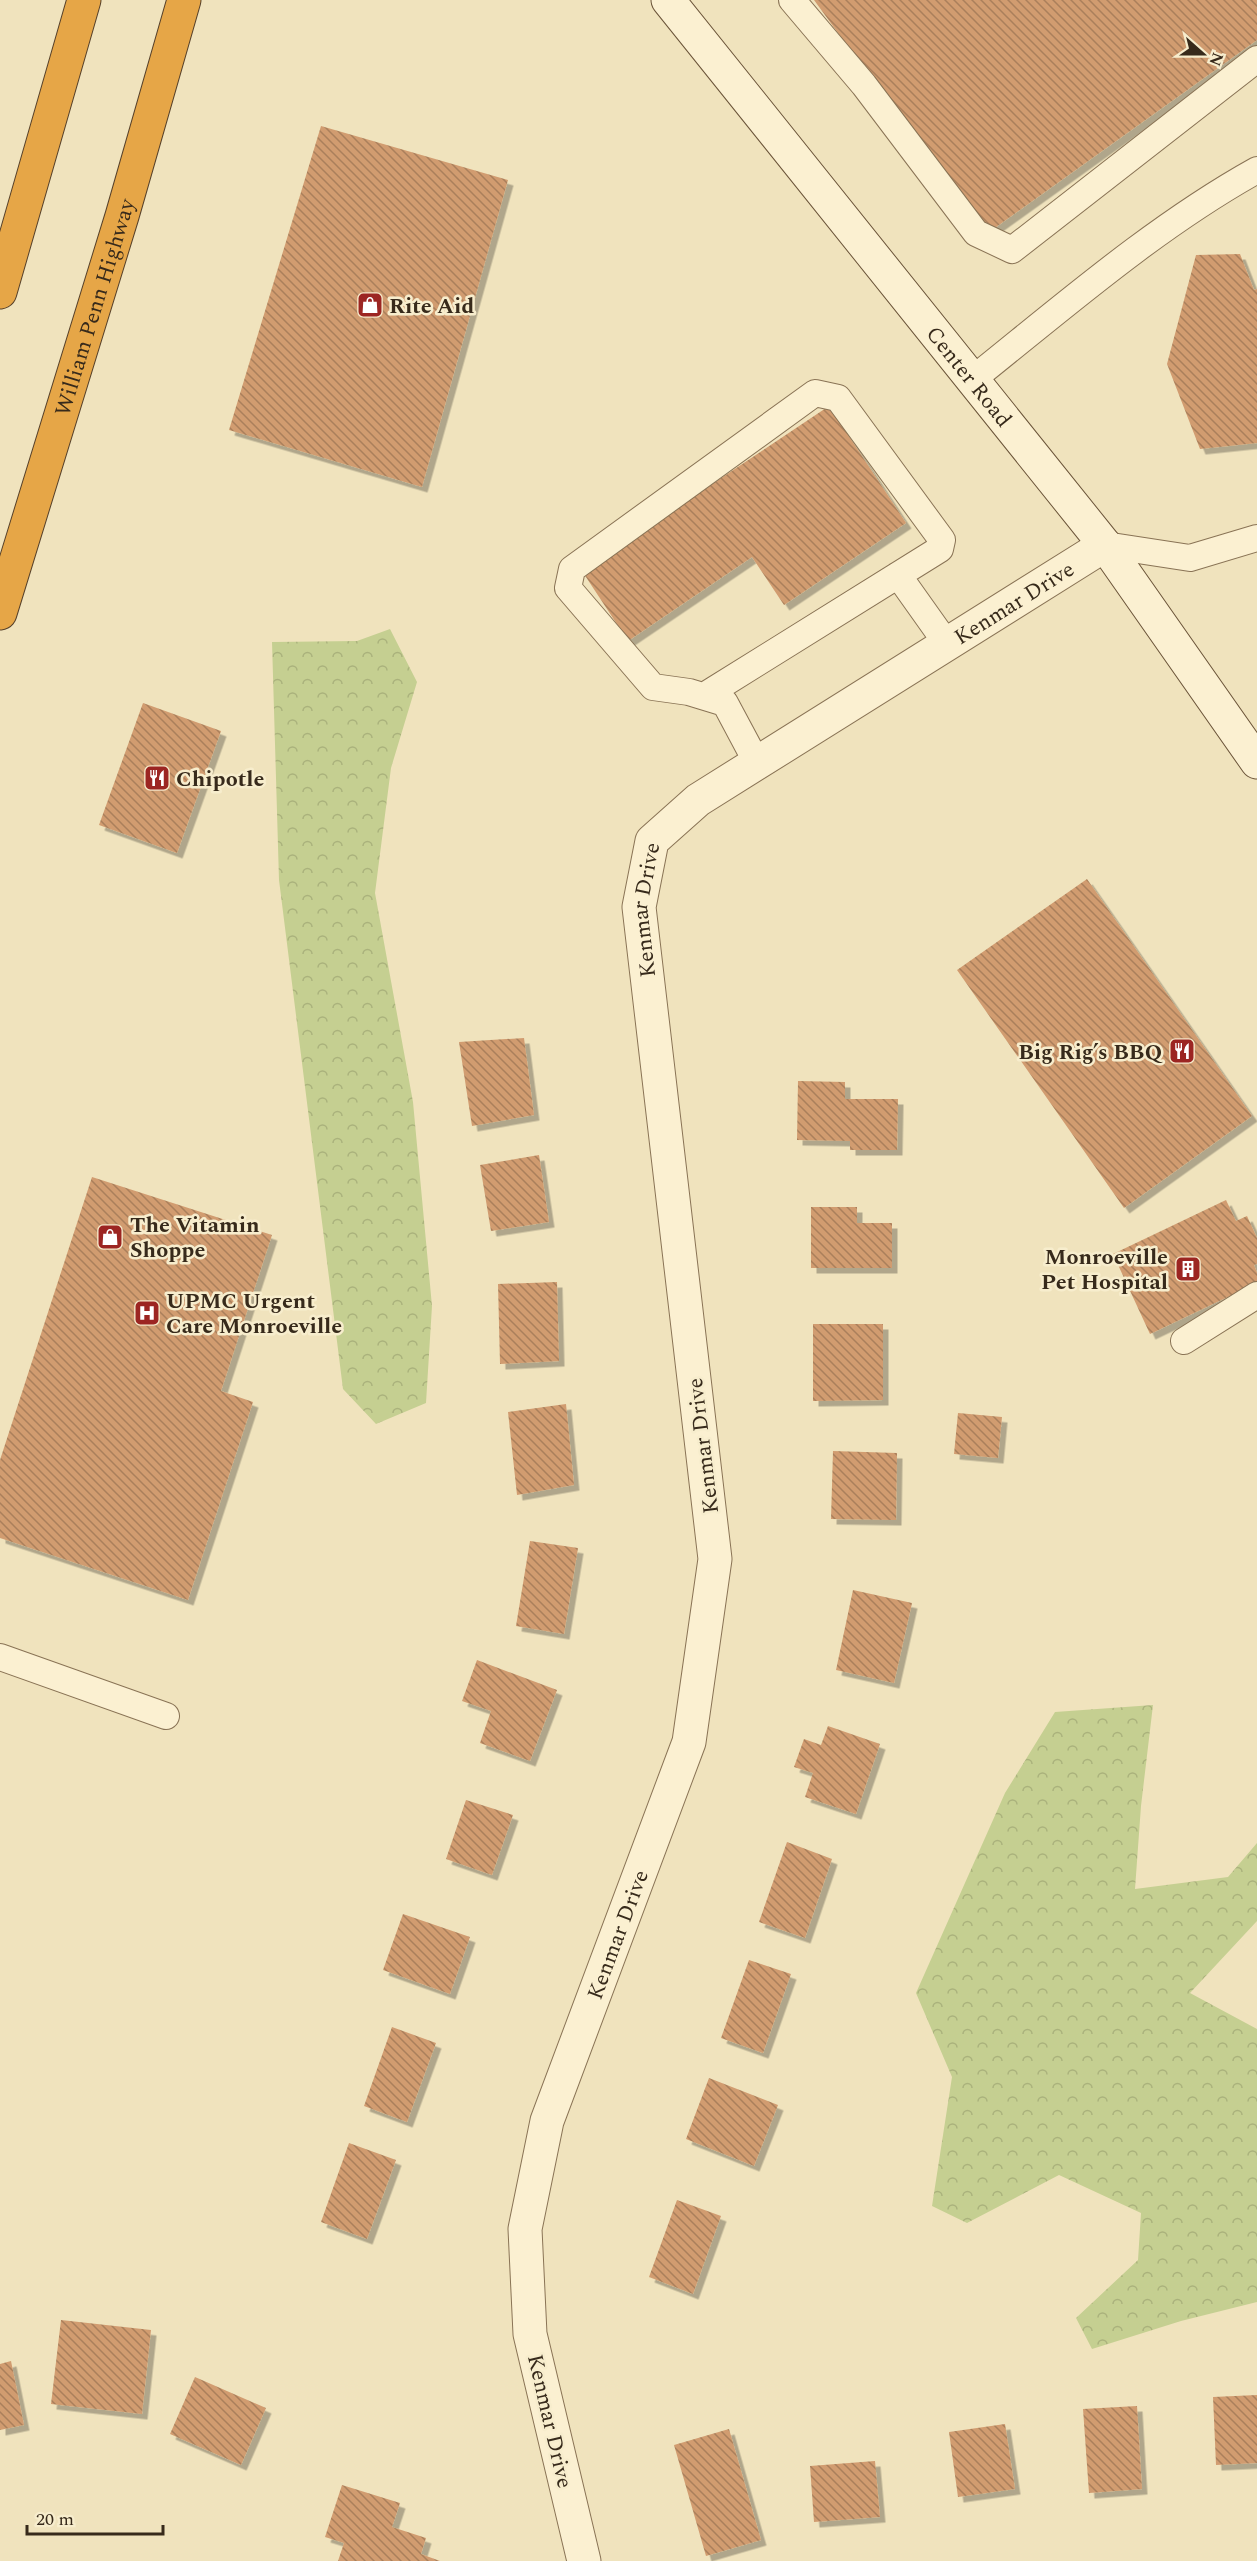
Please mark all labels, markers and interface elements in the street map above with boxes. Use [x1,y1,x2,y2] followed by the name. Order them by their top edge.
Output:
[1173,24,1233,84] north arrow
[1203,49,1230,69] text: N
[47,194,145,420] street label: William Penn Highway
[355,290,385,320] shop icon: Rite Aid
[389,290,474,323] place label: Rite Aid
[917,319,1019,435] street label: Center Road
[948,553,1081,654] street label: Kenmar Drive
[142,763,172,793] restaurant icon: Chipotle
[176,763,264,796] place label: Chipotle
[624,840,669,979] street label: Kenmar Drive
[1018,1036,1163,1069] place label: Big Rig’s BBQ
[1167,1036,1197,1066] restaurant icon: Big Rig’s BBQ
[130,1209,260,1267] place label: The Vitamin Shoppe
[95,1222,125,1252] shop icon: The Vitamin Shoppe
[1041,1241,1168,1299] place label: Monroeville Pet Hospital
[1173,1254,1203,1284] building icon: Monroeville Pet Hospital
[166,1285,342,1343] place label: UPMC Urgent Care Monroeville
[132,1298,162,1328] hospital icon: UPMC Urgent Care Monroeville
[679,1376,728,1516] street label: Kenmar Drive
[579,1865,658,2005] street label: Kenmar Drive
[518,2351,581,2492] street label: Kenmar Drive
[27,2498,164,2536] scale bar
[36,2506,74,2533] text: 20 m

